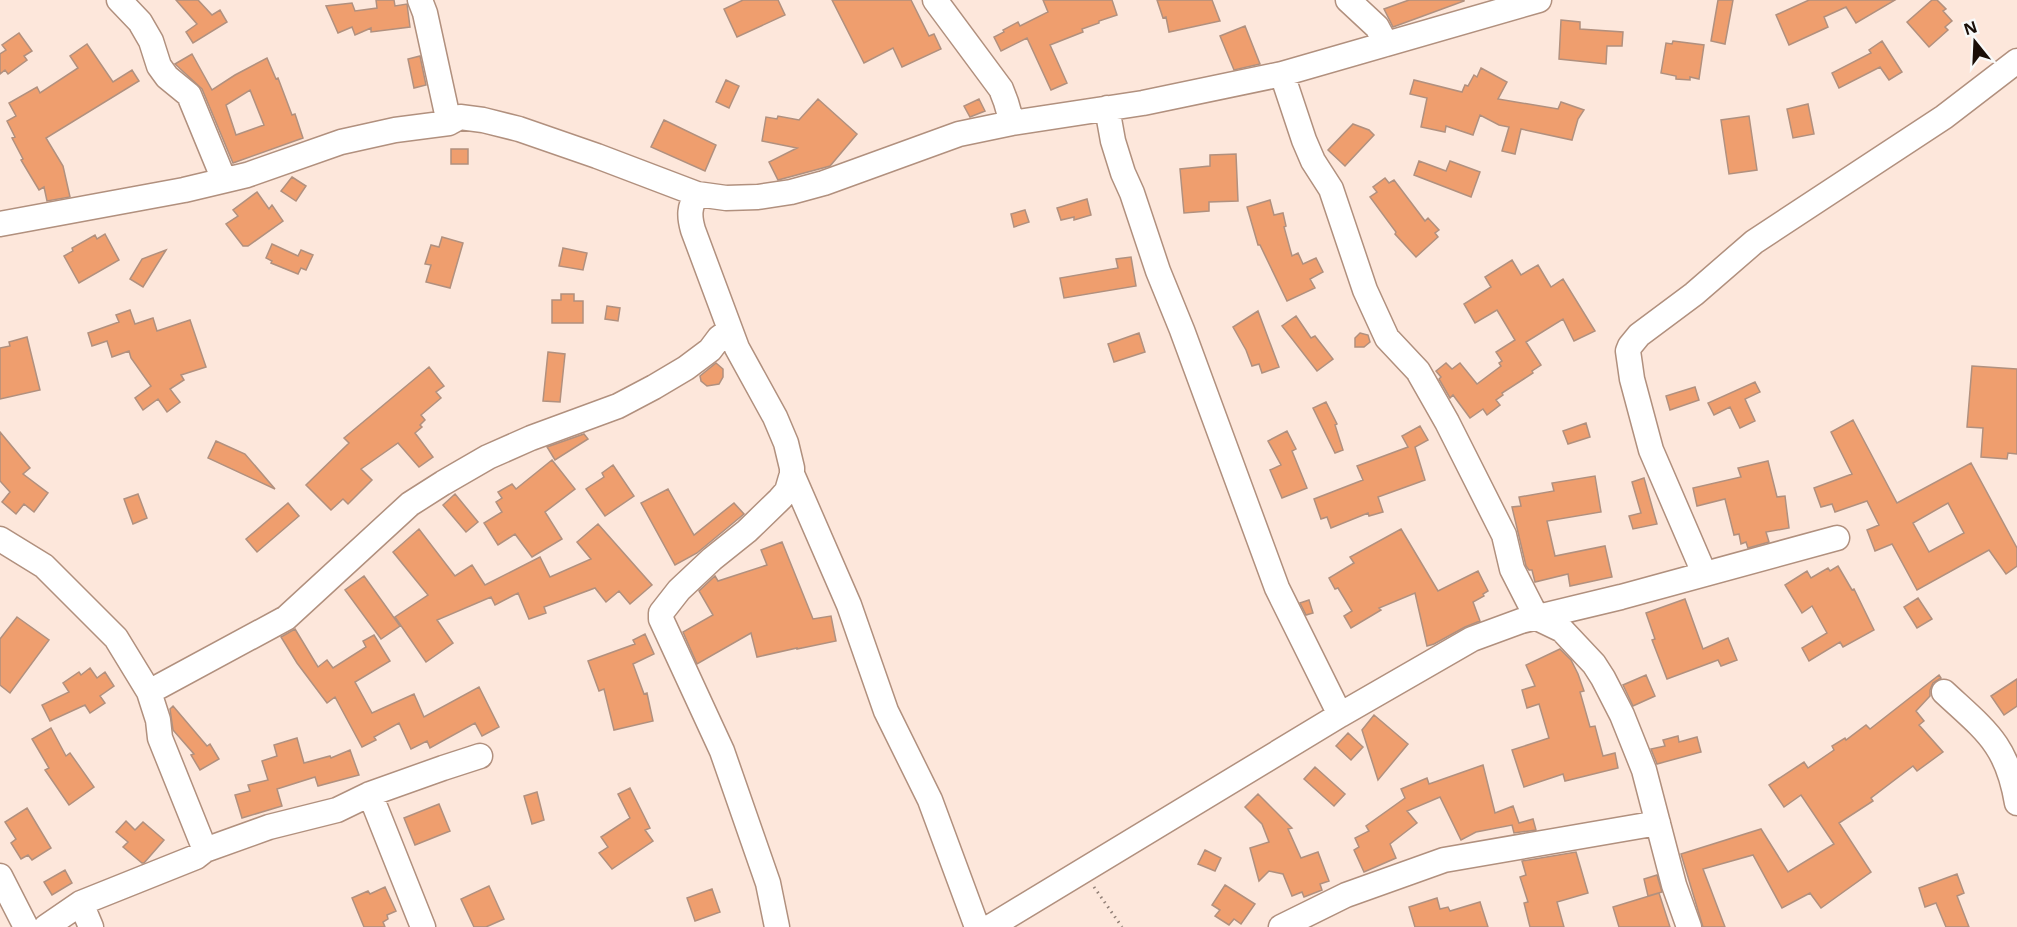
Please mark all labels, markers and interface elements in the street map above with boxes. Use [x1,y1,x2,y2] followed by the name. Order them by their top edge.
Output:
[1945,12,2005,72] north arrow
[1961,15,1980,40] text: N

